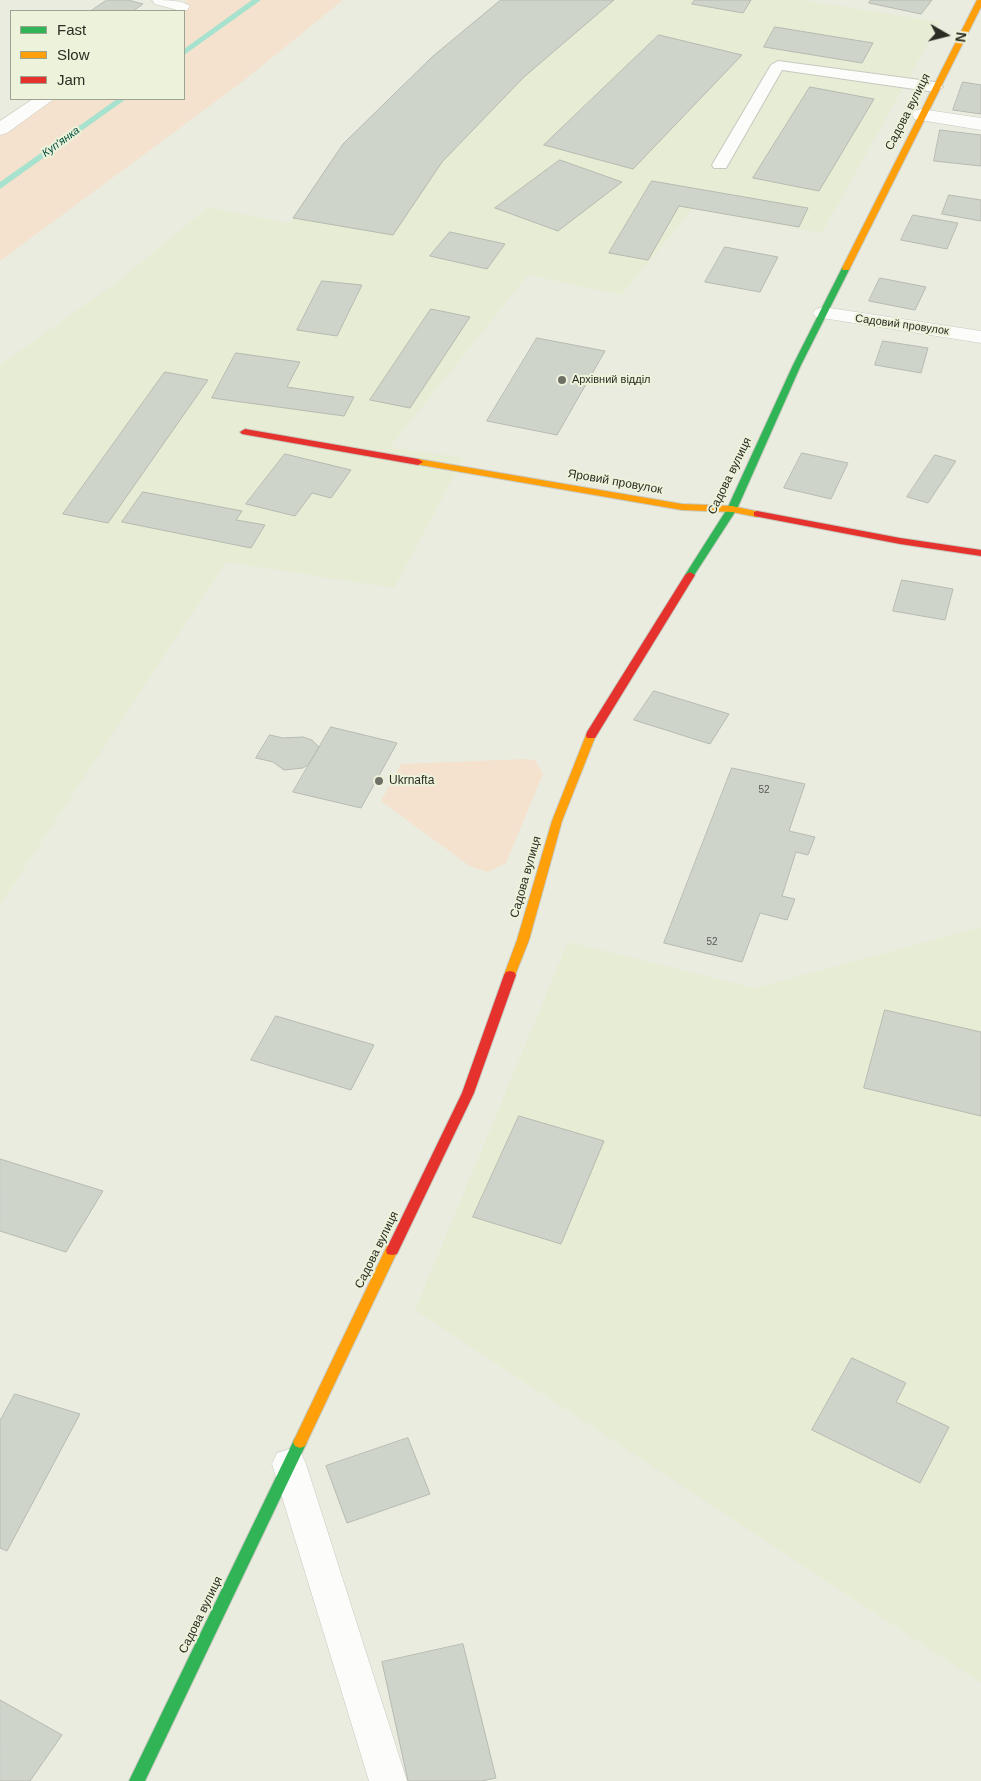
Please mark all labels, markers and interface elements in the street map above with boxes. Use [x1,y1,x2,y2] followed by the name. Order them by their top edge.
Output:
[10,10,185,100] legend
[921,10,971,60] north arrow
[57,21,86,38] text: Fast
[952,31,969,43] text: N
[57,46,90,63] text: Slow
[57,71,85,88] text: Jam
[882,71,934,153] street label: Садова вулиця
[40,124,82,160] water label: Куп'янка
[854,312,950,338] street label: Садовий провулок
[572,373,651,387] place label: Архівний відділ
[556,374,568,386] marker: Архівний відділ
[705,435,755,517] street label: Садова вулиця
[567,467,663,497] street label: Яровий провулок
[389,774,434,788] place label: Ukrnafta
[373,775,385,787] marker: Ukrnafta
[758,784,770,796] house number: 52
[507,834,545,920] street label: Садова вулиця
[706,936,718,948] house number: 52
[352,1209,402,1291] street label: Садова вулиця
[176,1574,226,1656] street label: Садова вулиця

